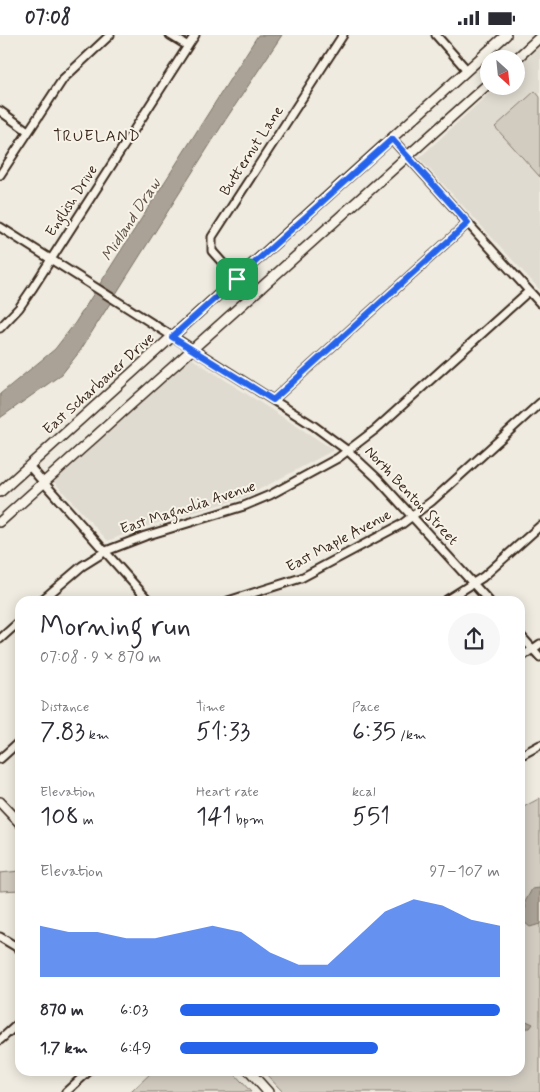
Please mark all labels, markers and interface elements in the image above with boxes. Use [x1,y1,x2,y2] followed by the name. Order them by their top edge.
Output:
[25,5,71,30] text: 07:08
[480,50,525,95] north arrow
[480,50,525,95] map controls
[215,102,289,200] street label: Butternut Lane
[53,126,141,147] district label: TRUELAND
[41,161,104,241] street label: English Drive
[97,174,166,265] water label: Midland Draw
[216,258,258,300] pin
[223,265,251,293] icon: arrive
[39,328,159,440] street label: East Scharbauer Drive
[360,442,462,550] street label: North Benton Street
[118,477,259,540] street label: East Magnolia Avenue
[283,505,395,577] street label: East Maple Avenue
[40,609,191,646] text: Morning run
[448,613,500,665] button: share
[40,647,161,668] text: 07:08 · 9 × 870 m
[40,698,89,716] text: Distance
[196,698,225,716] text: Time
[352,698,380,716] text: Pace
[40,716,85,749] text: 7.83
[196,716,250,749] text: 51:33
[352,716,396,749] text: 6:35
[85,726,109,744] text: km
[396,726,426,744] text: /km
[40,783,95,801] text: Elevation
[196,783,259,801] text: Heart rate
[352,783,376,801] text: kcal
[40,801,79,834] text: 108
[196,801,232,834] text: 141
[352,801,390,834] text: 551
[79,811,94,829] text: m
[232,811,264,829] text: bpm
[40,861,103,882] text: Elevation
[429,861,500,882] text: 97–107 m
[40,1000,84,1021] text: 870 m
[120,1000,148,1021] text: 6:03
[40,1038,88,1059] text: 1.7 km
[120,1038,151,1059] text: 6:49

